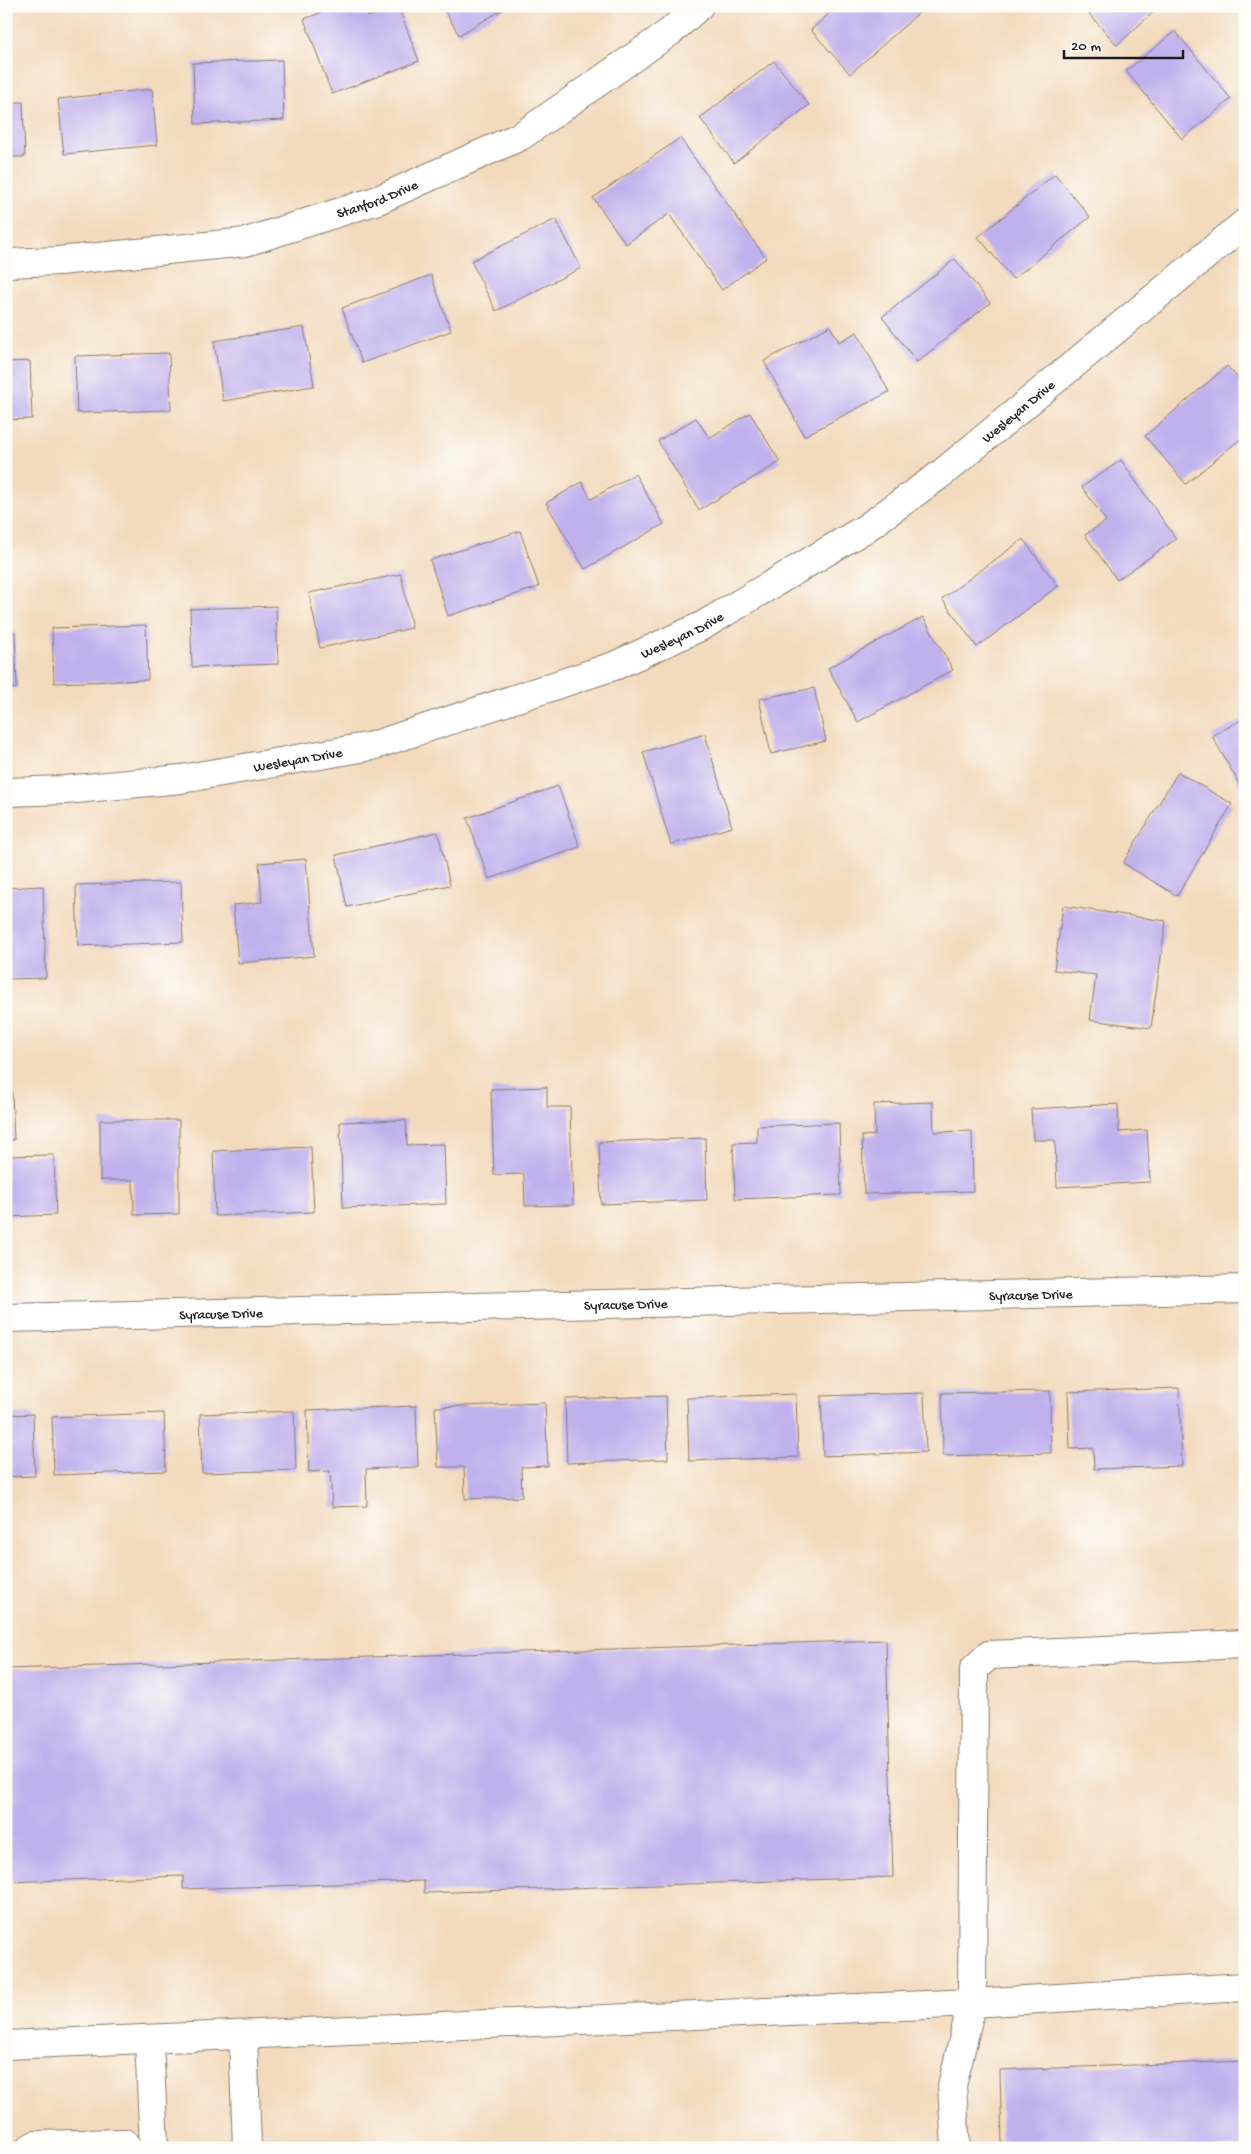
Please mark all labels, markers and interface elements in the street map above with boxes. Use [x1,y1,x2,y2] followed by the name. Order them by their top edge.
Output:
[1064,28,1182,60] scale bar
[1071,38,1101,56] text: 20 m
[335,177,422,224] street label: Stanford Drive
[979,377,1060,448] street label: Wesleyan Drive
[639,609,728,664] street label: Wesleyan Drive
[252,745,345,777] street label: Wesleyan Drive
[989,1287,1074,1306] street label: Syracuse Drive
[584,1296,669,1315] street label: Syracuse Drive
[179,1306,264,1325] street label: Syracuse Drive

